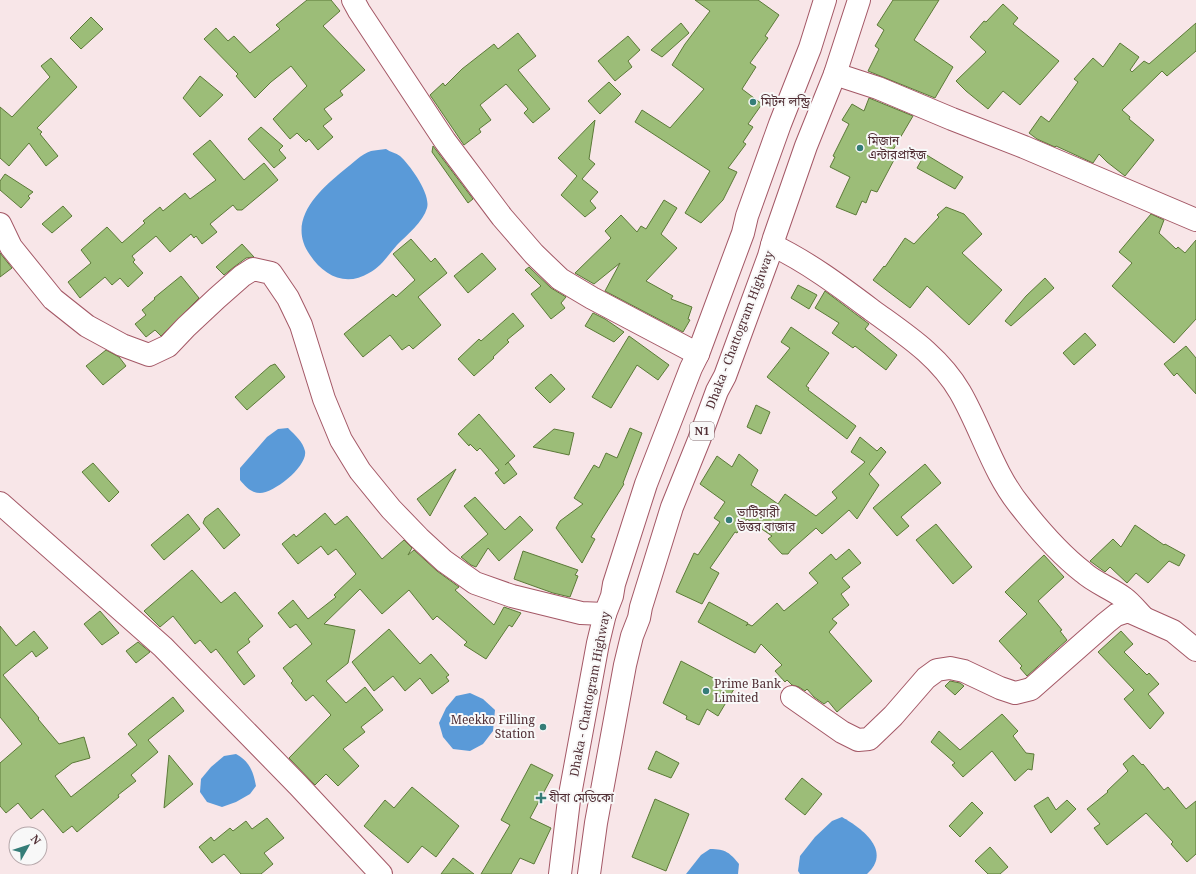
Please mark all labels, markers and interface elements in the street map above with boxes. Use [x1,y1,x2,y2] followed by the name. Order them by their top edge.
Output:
[760,93,811,110] place label: মিটন লন্ড্রি
[748,97,758,107] marker: মিটন লন্ড্রি
[867,132,927,163] place label: মিজান এন্টারপ্রাইজ
[855,143,865,153] marker: মিজান এন্টারপ্রাইজ
[701,248,778,411] street label: Dhaka - Chattogram Highway
[690,422,714,440] road number: N1
[736,504,796,535] place label: ভাটিয়ারী উত্তর বাজার
[724,515,734,525] marker: ভাটিয়ারী উত্তর বাজার
[565,610,614,778] street label: Dhaka - Chattogram Highway
[714,675,782,706] place label: Prime Bank Limited
[701,686,711,696] marker: Prime Bank Limited
[451,711,536,742] place label: Meekko Filling Station
[538,722,548,732] marker: Meekko Filling Station
[548,789,615,806] place label: যীবা মেডিকো
[536,793,546,803] marker: যীবা মেডিকো
[8,826,48,866] north arrow
[28,831,45,848] text: N

